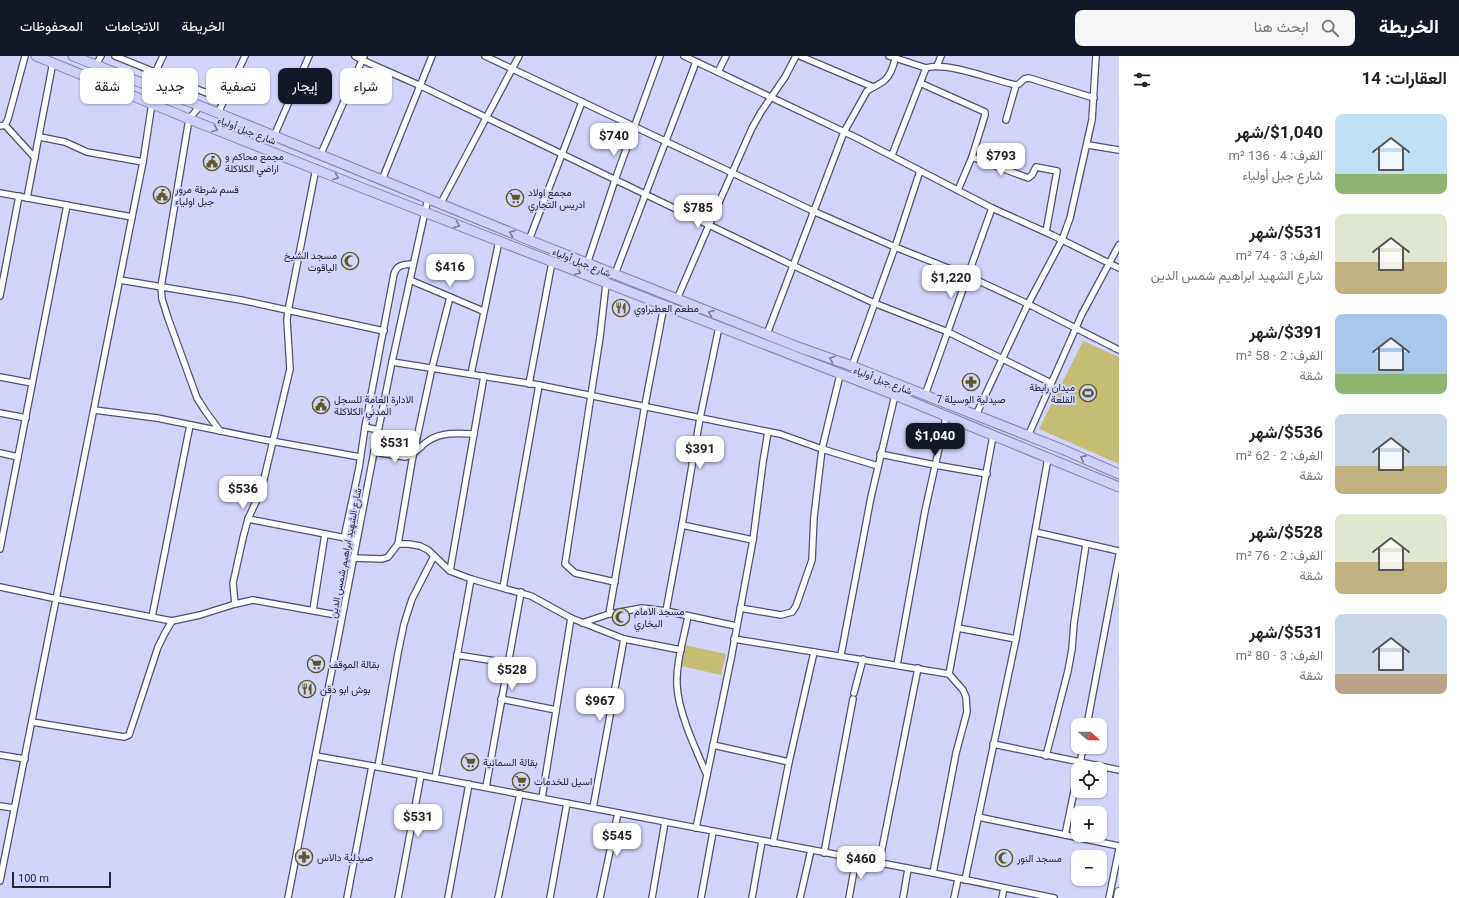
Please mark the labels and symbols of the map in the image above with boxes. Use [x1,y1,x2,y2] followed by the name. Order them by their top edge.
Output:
[216,114,278,148] street label: شارع جبل أولياء
[590,123,638,157] pin: $740
[212,125,219,133] one-way arrow
[977,143,1025,177] pin: $793
[225,151,284,177] place label: مجمع محاكم و اراضي الكلاكلة
[202,152,222,172] public building icon: مجمع محاكم و اراضي الكلاكلة
[332,172,339,180] one-way arrow
[174,184,239,208] place label: قسم شرطة مرور جبل اولياء
[152,185,172,205] public building icon: قسم شرطة مرور جبل اولياء
[528,187,585,213] place label: مجمع اولاد ادريس التجاري
[505,188,525,208] supermarket icon: مجمع اولاد ادريس التجاري
[674,195,722,229] pin: $785
[453,220,460,228] one-way arrow
[509,230,516,238] one-way arrow
[551,246,613,280] street label: شارع جبل أولياء
[284,250,337,274] place label: مسجد الشيخ الياقوت
[340,251,360,271] mosque icon: مسجد الشيخ الياقوت
[426,254,474,288] pin: $416
[918,265,984,299] pin: $1,220
[574,268,581,276] one-way arrow
[611,298,631,318] restaurant icon: مطعم العطبراوي
[634,303,699,317] place label: مطعم العطبراوي
[707,309,714,317] one-way arrow
[829,355,836,364] one-way arrow
[852,364,914,398] street label: شارع جبل أولياء
[961,372,981,392] pharmacy icon: صيدلية الوسيلة 7
[1029,382,1075,405] place label: ميدان رابطة القلعة
[1078,383,1098,403] sports icon: ميدان رابطة القلعة
[334,394,413,420] place label: الادارة العامة للسجل المدني الكلاكلة
[936,394,1006,406] place label: صيدلية الوسيلة 7
[311,395,331,415] public building icon: الادارة العامة للسجل المدني الكلاكلة
[902,423,968,457] pin: $1,040
[371,430,419,464] pin: $531
[676,436,724,470] pin: $391
[1080,455,1087,463] one-way arrow
[219,476,267,510] pin: $536
[327,487,365,619] street label: شارع الشهيد ابراهيم شمس الدين
[634,606,684,632] place label: مسجد الامام البخاري
[611,607,631,627] mosque icon: مسجد الامام البخاري
[306,654,326,674] supermarket icon: بقالة الموقف
[488,657,536,691] pin: $528
[329,659,379,671] place label: بقالة الموقف
[297,679,317,699] restaurant icon: بوش ابو دقن
[320,684,371,696] place label: بوش ابو دقن
[576,688,624,722] pin: $967
[1071,718,1107,754] north arrow
[460,752,480,772] supermarket icon: بقالة السمانية
[483,757,538,769] place label: بقالة السمانية
[511,771,531,791] supermarket icon: اسيل للخدمات
[534,776,592,788] place label: اسيل للخدمات
[394,804,442,838] pin: $531
[593,823,641,857] pin: $545
[837,846,885,880] pin: $460
[294,847,314,867] pharmacy icon: صيدلية دالاس
[994,848,1014,868] mosque icon: مسجد النور
[317,852,373,864] place label: صيدلية دالاس
[1016,853,1062,865] place label: مسجد النور
[12,870,111,889] scale bar

